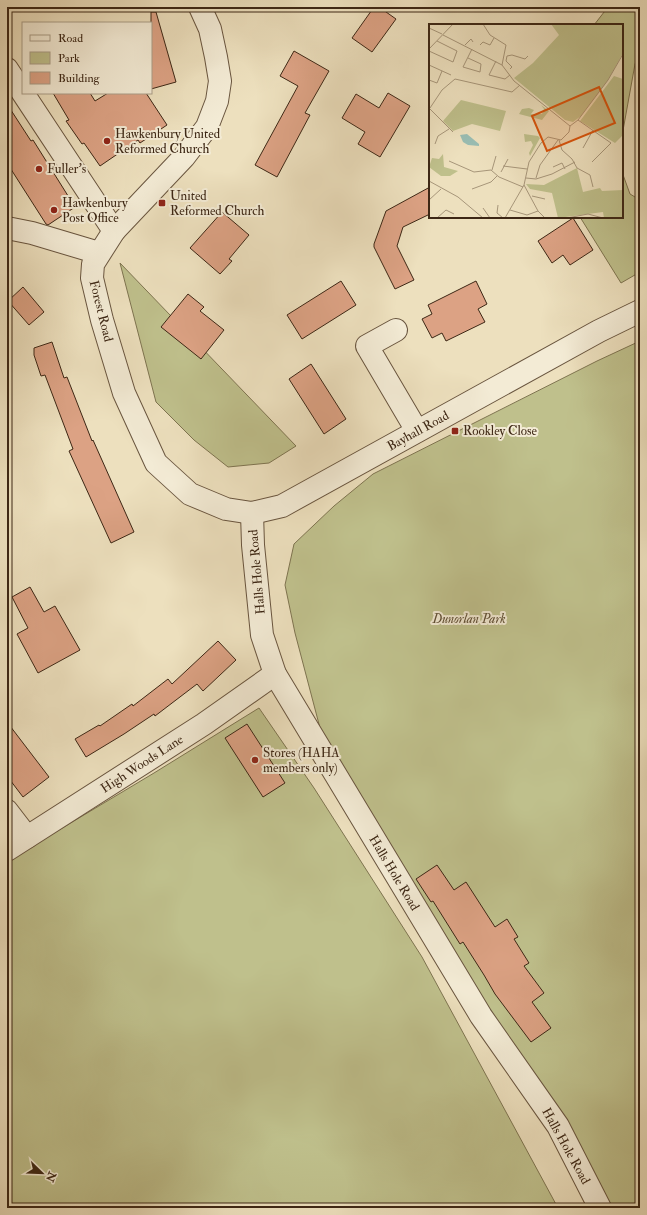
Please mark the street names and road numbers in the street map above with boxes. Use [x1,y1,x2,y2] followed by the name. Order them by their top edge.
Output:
[86,279,117,344] street label: Forest Road
[384,407,453,455] street label: Bayhall Road
[245,528,269,615] street label: Halls Hole Road
[98,731,187,797] street label: High Woods Lane
[365,832,423,914] street label: Halls Hole Road
[538,1105,594,1188] street label: Halls Hole Road

